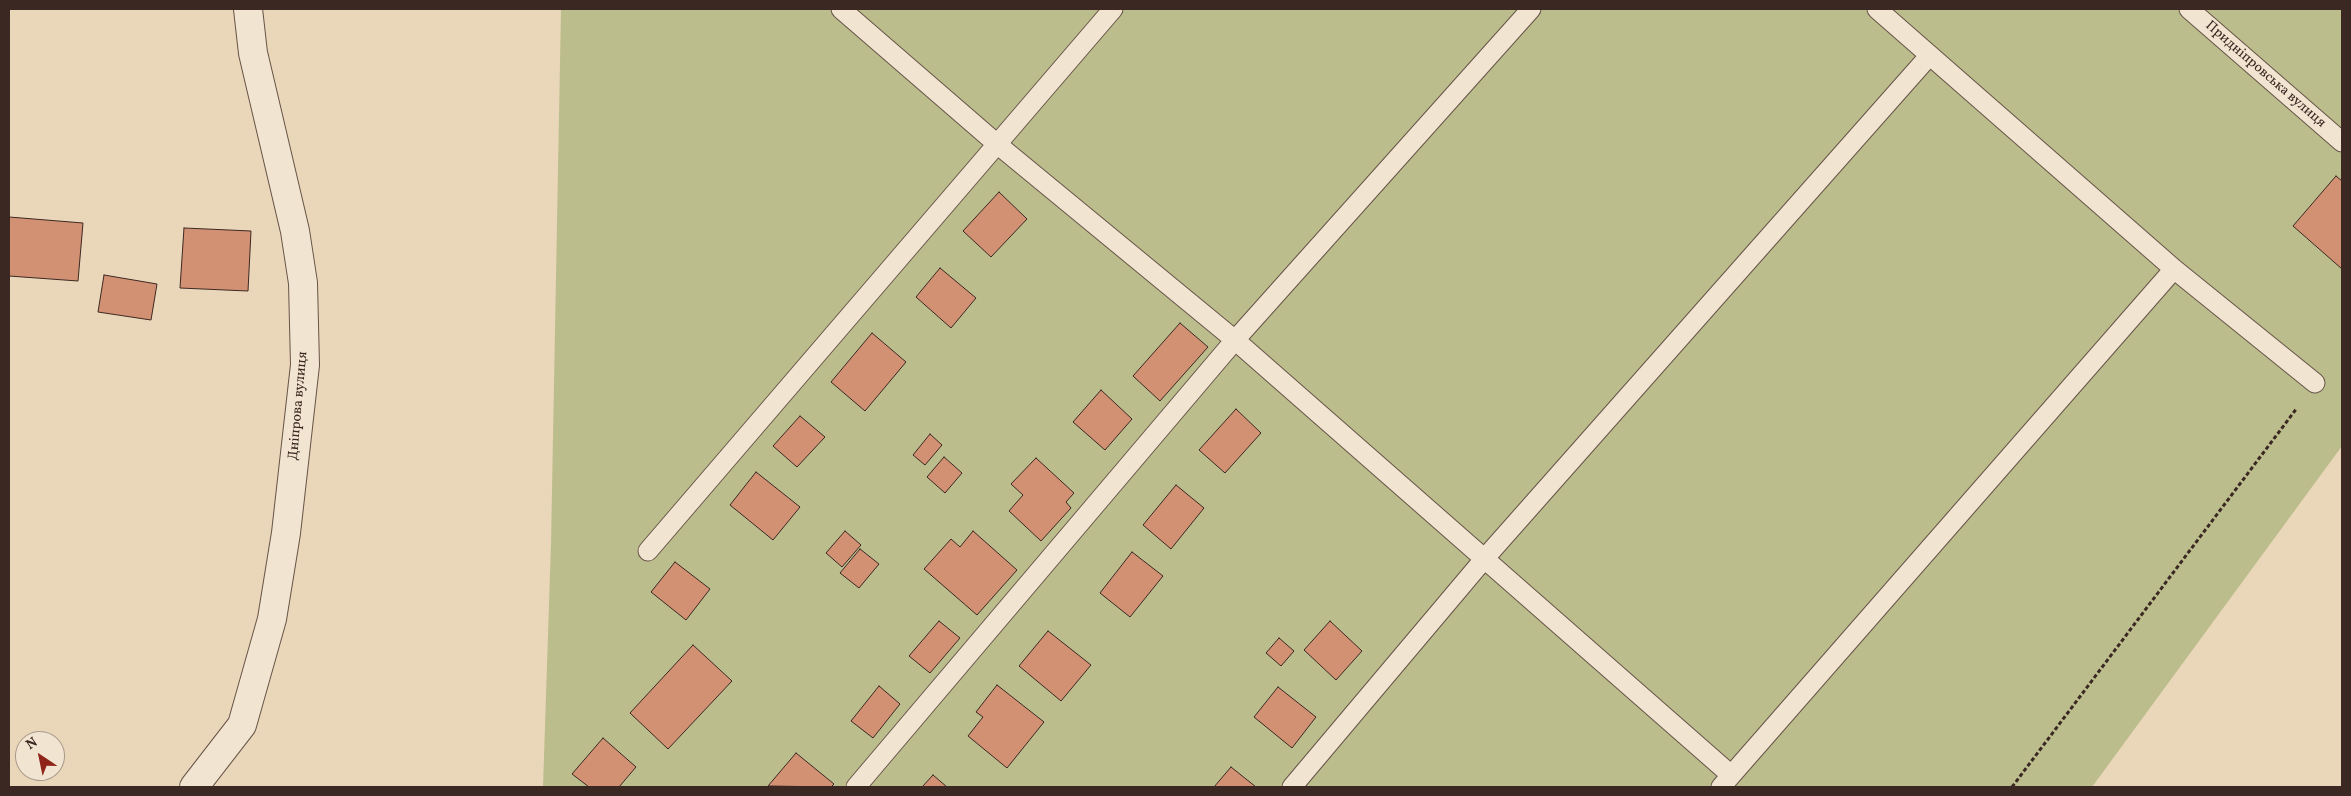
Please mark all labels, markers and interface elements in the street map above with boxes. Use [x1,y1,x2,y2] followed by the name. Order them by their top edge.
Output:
[2201,18,2329,132] street label: Придніпровська вулиця
[286,351,312,461] street label: Дніпрова вулиця
[15,731,65,781] north arrow
[22,733,41,755] text: N

